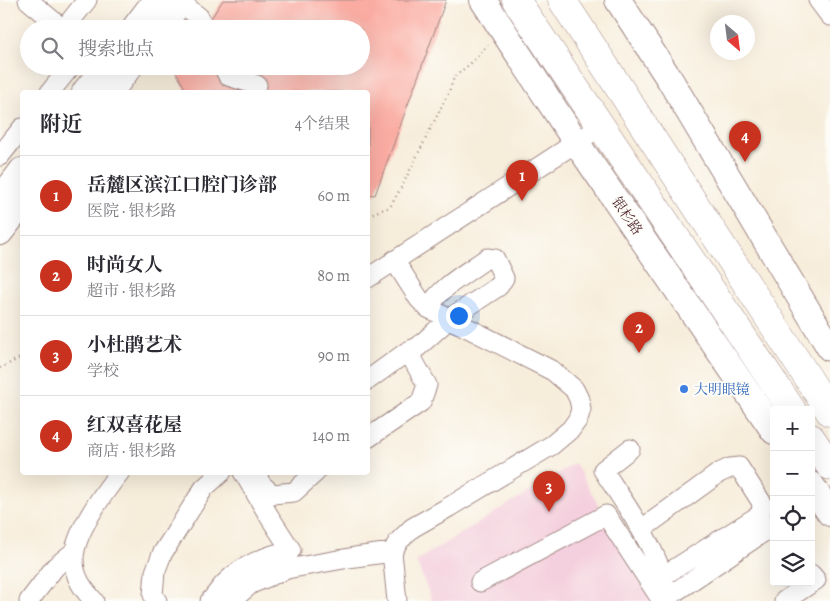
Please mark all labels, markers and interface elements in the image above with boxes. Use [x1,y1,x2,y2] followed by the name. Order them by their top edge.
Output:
[710,15,755,60] north arrow
[20,20,370,75] search box
[38,34,66,62] icon: search
[78,36,154,62] text: 搜索地点
[40,110,82,138] text: 附近
[295,113,350,135] text: 4个结果
[729,121,761,162] pin: 4
[506,160,538,201] pin: 1
[87,172,277,198] text: 岳麓区滨江口腔门诊部
[53,185,59,207] text: 1
[318,185,350,207] text: 60 m
[607,193,647,239] street label: 银杉路
[87,200,177,222] text: 医院 · 银杉路
[87,252,163,278] text: 时尚女人
[52,265,60,287] text: 2
[317,265,350,287] text: 80 m
[87,280,177,302] text: 超市 · 银杉路
[446,303,472,329] your location
[623,312,655,353] pin: 2
[87,332,182,358] text: 小杜鹃艺术
[53,345,59,367] text: 3
[318,345,350,367] text: 90 m
[87,360,119,382] text: 学校
[694,380,750,399] place label: 大明眼镜
[678,383,690,395] marker: 大明眼镜
[770,406,815,586] map controls
[770,406,815,451] button: +
[87,412,182,438] text: 红双喜花屋
[52,425,60,447] text: 4
[312,425,350,447] text: 140 m
[87,440,177,462] text: 商店 · 银杉路
[770,451,815,496] button: −
[533,471,565,512] pin: 3
[770,496,815,541] button: locate
[770,541,815,586] button: layers

